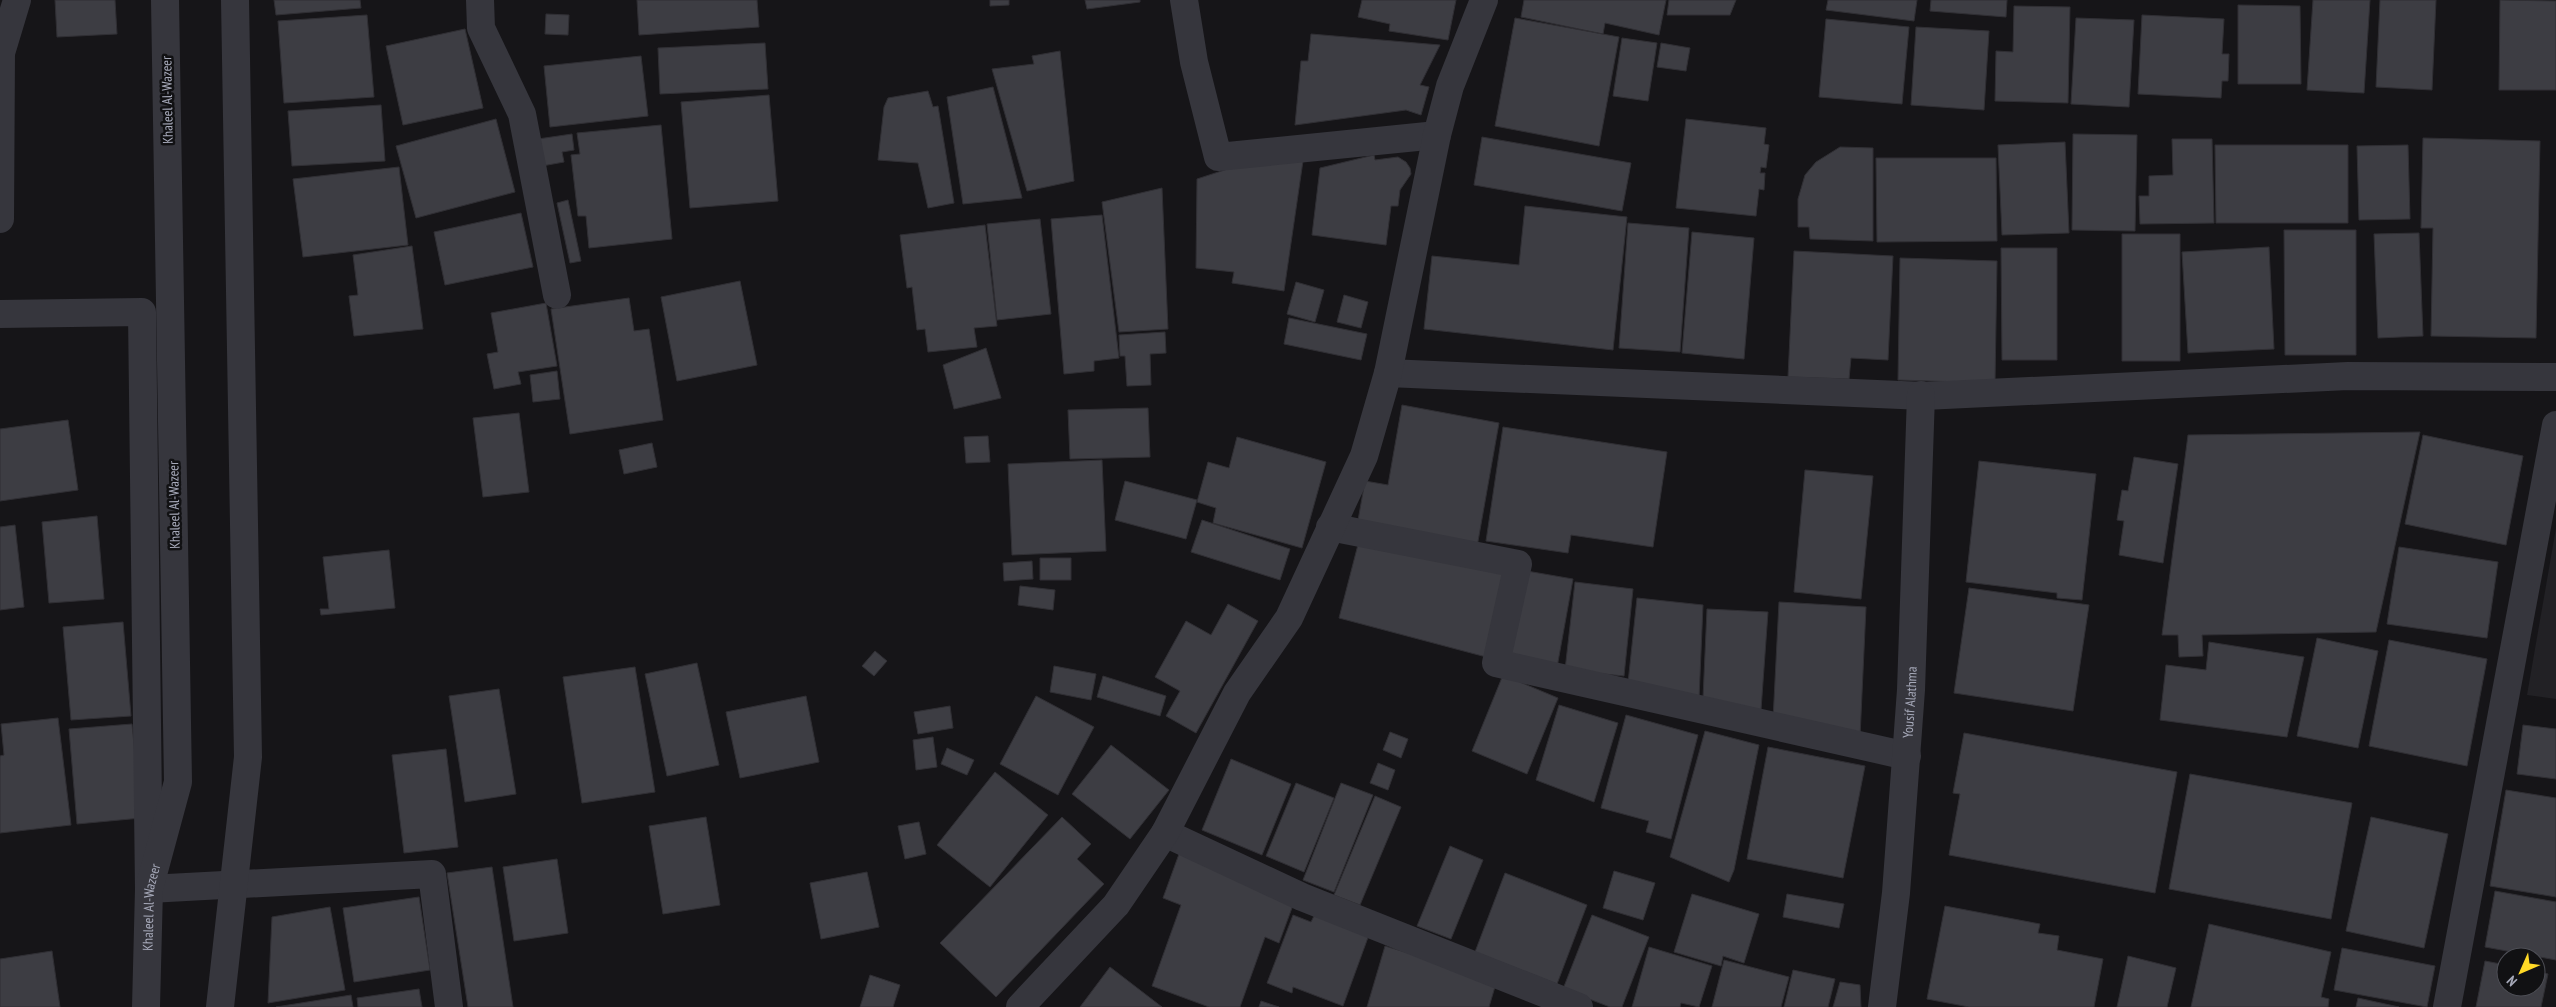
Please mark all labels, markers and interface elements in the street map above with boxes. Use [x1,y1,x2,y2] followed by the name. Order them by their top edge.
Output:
[157,56,177,144] street label: Khaleel Al-Wazeer
[164,461,184,549] street label: Khaleel Al-Wazeer
[1898,666,1921,739] street label: Yousif Alathma
[138,861,165,951] street label: Khaleel Al-Wazeer
[2496,947,2546,997] north arrow
[2503,972,2521,990] text: N

